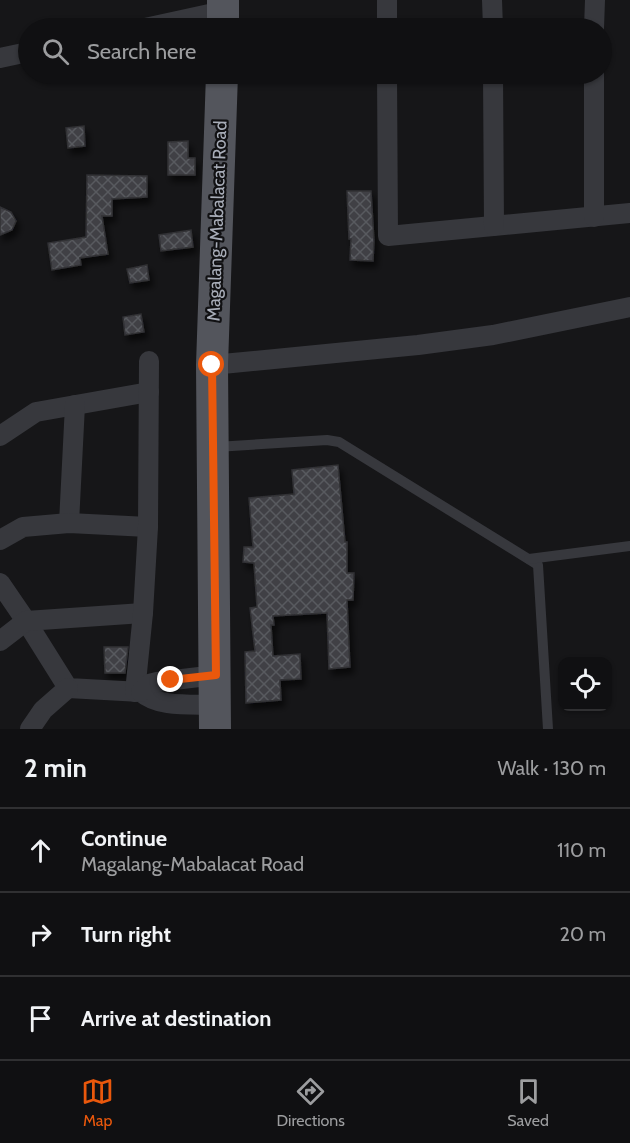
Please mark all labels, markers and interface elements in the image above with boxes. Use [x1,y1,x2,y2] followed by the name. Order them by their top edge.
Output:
[18,18,612,84] search box
[39,35,72,68] icon: search
[87,38,196,65] text: Search here
[203,120,231,322] street label: Magalang-Mabalacat Road
[198,351,224,377] route start
[558,657,612,711] map controls
[558,657,612,711] button: locate
[157,666,183,692] route end
[24,752,87,784] text: 2 min
[498,756,606,780] text: Walk · 130 m
[81,825,167,852] text: Continue
[24,834,57,867] icon: ahead
[557,838,606,862] text: 110 m
[81,852,304,876] text: Magalang-Mabalacat Road
[24,918,57,951] icon: right
[81,921,171,948] text: Turn right
[560,922,606,946] text: 20 m
[24,1002,57,1035] icon: arrive
[81,1005,271,1032] text: Arrive at destination
[81,1075,114,1130] tab: Map
[277,1075,345,1130] tab: Directions
[507,1075,549,1130] tab: Saved

